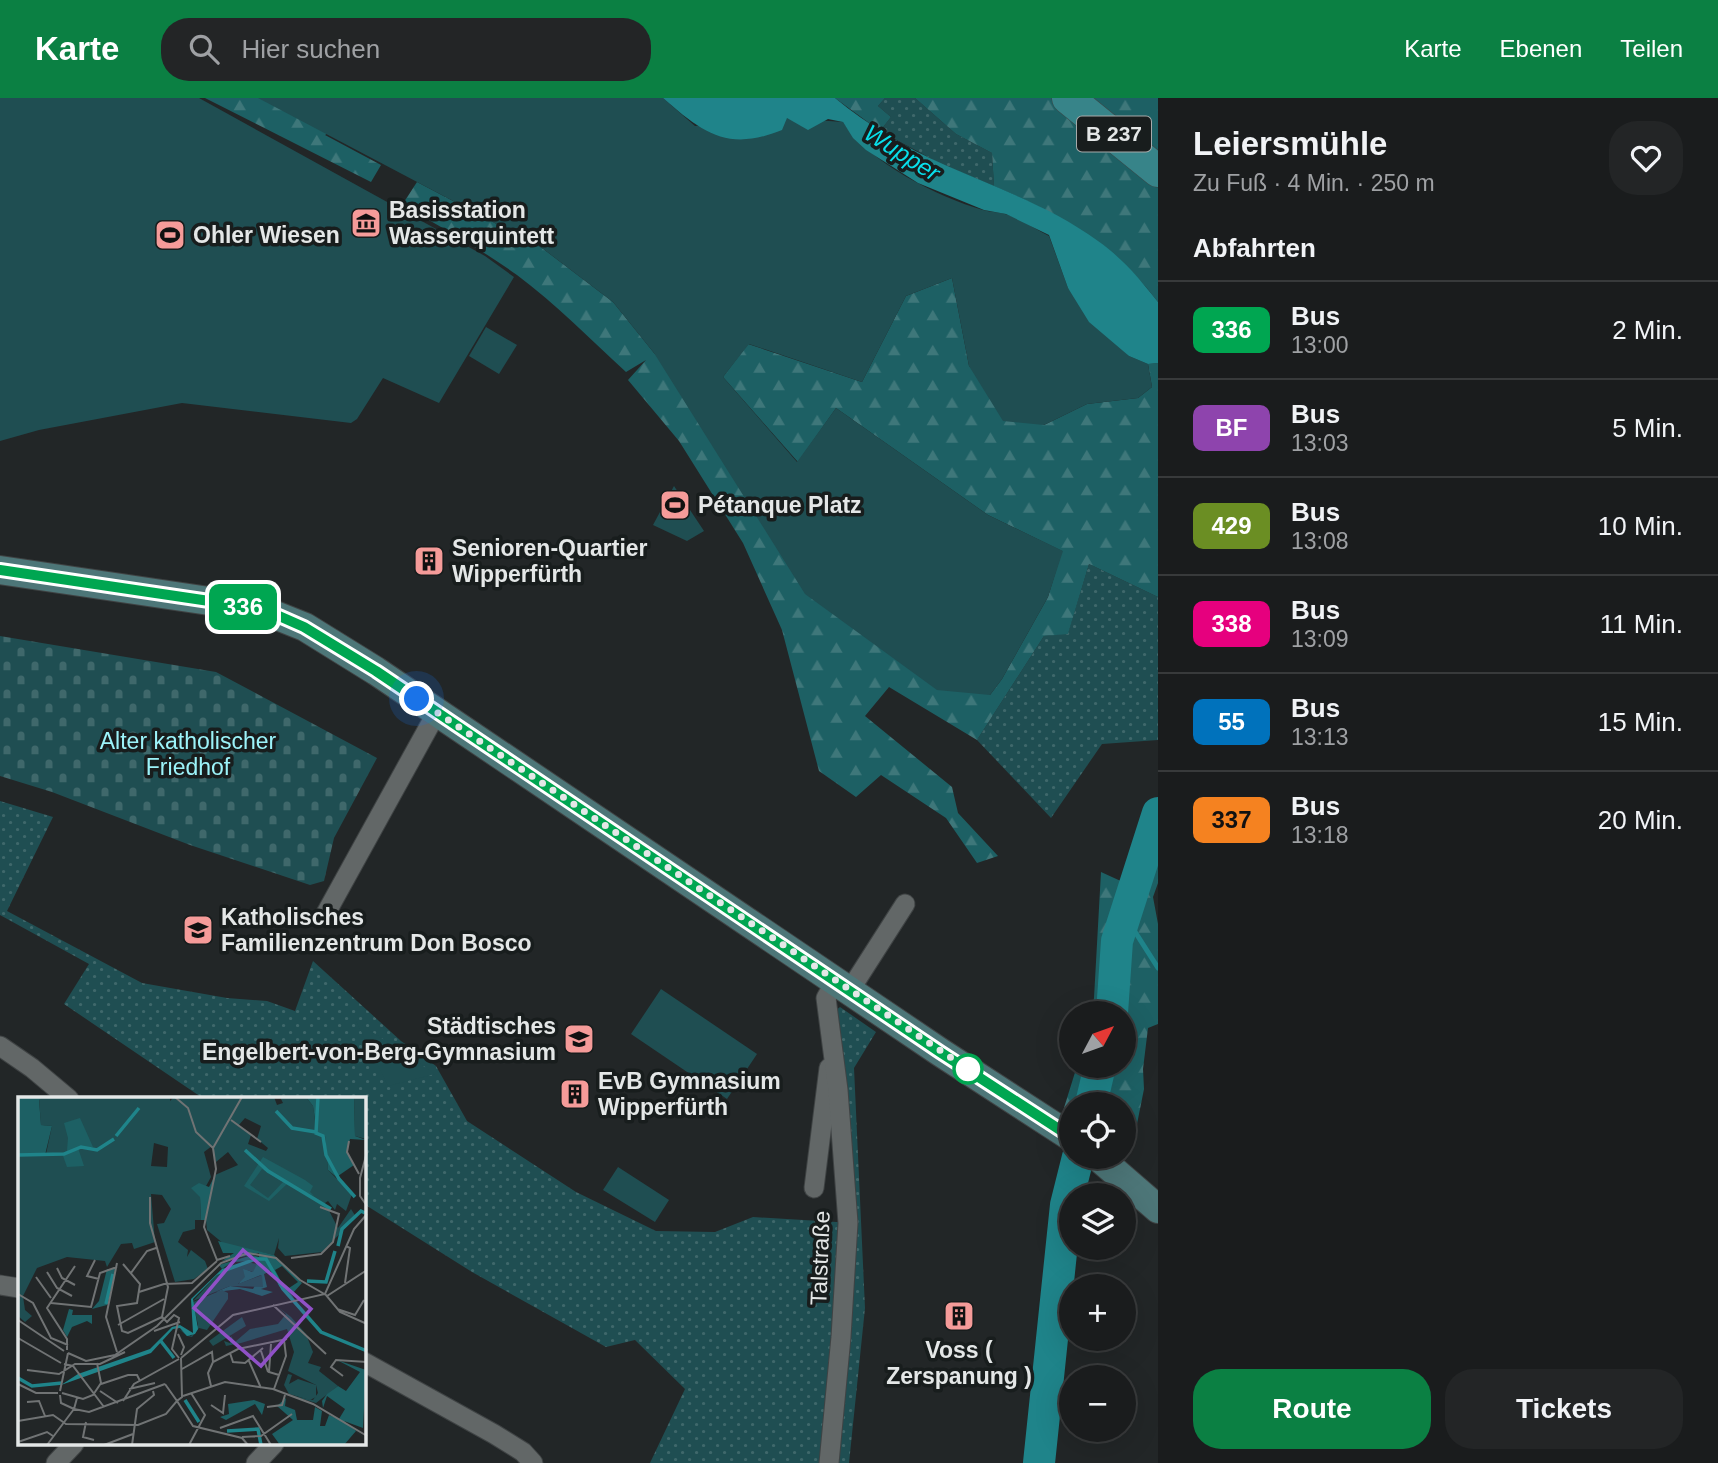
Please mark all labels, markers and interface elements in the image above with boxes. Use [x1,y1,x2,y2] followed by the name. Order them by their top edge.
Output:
[161,18,651,81] search box
[35,30,119,67] text: Karte
[185,30,223,68] icon: search
[241,34,380,64] text: Hier suchen
[1404,35,1462,62] text: Karte
[1500,35,1582,62] text: Ebenen
[1620,35,1683,62] text: Teilen
[1077,117,1151,152] road number: B 237
[859,119,946,187] water label: Wupper
[1609,121,1683,195] button: heart
[1193,125,1387,162] text: Leiersmühle
[1193,170,1435,196] text: Zu Fuß · 4 Min. · 250 m
[389,197,555,249] place label: Basisstation Wasserquintett
[349,206,383,240] museum icon: Basisstation Wasserquintett
[153,218,187,252] sports icon: Ohler Wiesen
[193,222,340,248] place label: Ohler Wiesen
[1193,233,1316,263] text: Abfahrten
[1291,301,1340,331] text: Bus
[1612,315,1683,345] text: 2 Min.
[1211,316,1252,343] text: 336
[1291,332,1349,358] text: 13:00
[1291,399,1340,429] text: Bus
[1612,413,1683,443] text: 5 Min.
[1216,414,1248,441] text: BF
[1291,430,1349,456] text: 13:03
[658,488,692,522] sports icon: Pétanque Platz
[698,492,862,518] place label: Pétanque Platz
[1291,497,1340,527] text: Bus
[1598,511,1683,541] text: 10 Min.
[1211,512,1252,539] text: 429
[1291,528,1349,554] text: 13:08
[452,535,648,587] place label: Senioren-Quartier Wipperfürth
[412,544,446,578] building icon: Senioren-Quartier Wipperfürth
[203,584,283,630] line badge: 336
[223,593,263,620] text: 336
[1291,595,1340,625] text: Bus
[1600,609,1683,639] text: 11 Min.
[1211,610,1252,637] text: 338
[1291,626,1349,652] text: 13:09
[399,681,434,716] your location
[1291,693,1340,723] text: Bus
[1598,707,1683,737] text: 15 Min.
[1218,708,1245,735] text: 55
[1291,724,1349,750] text: 13:13
[100,728,277,780] park label: Alter katholischer Friedhof
[1291,791,1340,821] text: Bus
[1598,805,1683,835] text: 20 Min.
[1211,806,1252,833] text: 337
[1291,822,1349,848] text: 13:18
[221,904,532,956] place label: Katholisches Familienzentrum Don Bosco
[181,913,215,947] school or university icon: Katholisches Familienzentrum Don Bosco
[1059,1001,1136,1078] north arrow
[1059,1001,1136,1442] map controls
[202,1013,556,1065] place label: Städtisches Engelbert-von-Berg-Gymnasium
[562,1022,596,1056] school or university icon: Städtisches Engelbert-von-Berg-Gymnasium
[953,1054,983,1084] unlabelled marker
[598,1068,781,1120] place label: EvB Gymnasium Wipperfürth
[558,1077,592,1111] building icon: EvB Gymnasium Wipperfürth
[1059,1092,1136,1169] button: locate
[18,1097,366,1446] inset map
[1059,1183,1136,1260] button: layers
[805,1210,835,1306] street label: Talstraße
[1059,1274,1136,1351] button: +
[942,1299,976,1333] building icon: Voss ( Zerspanung )
[886,1337,1032,1389] place label: Voss ( Zerspanung )
[1059,1365,1136,1442] button: −
[1193,1369,1431,1449] button: Route
[1445,1369,1683,1449] button: Tickets

